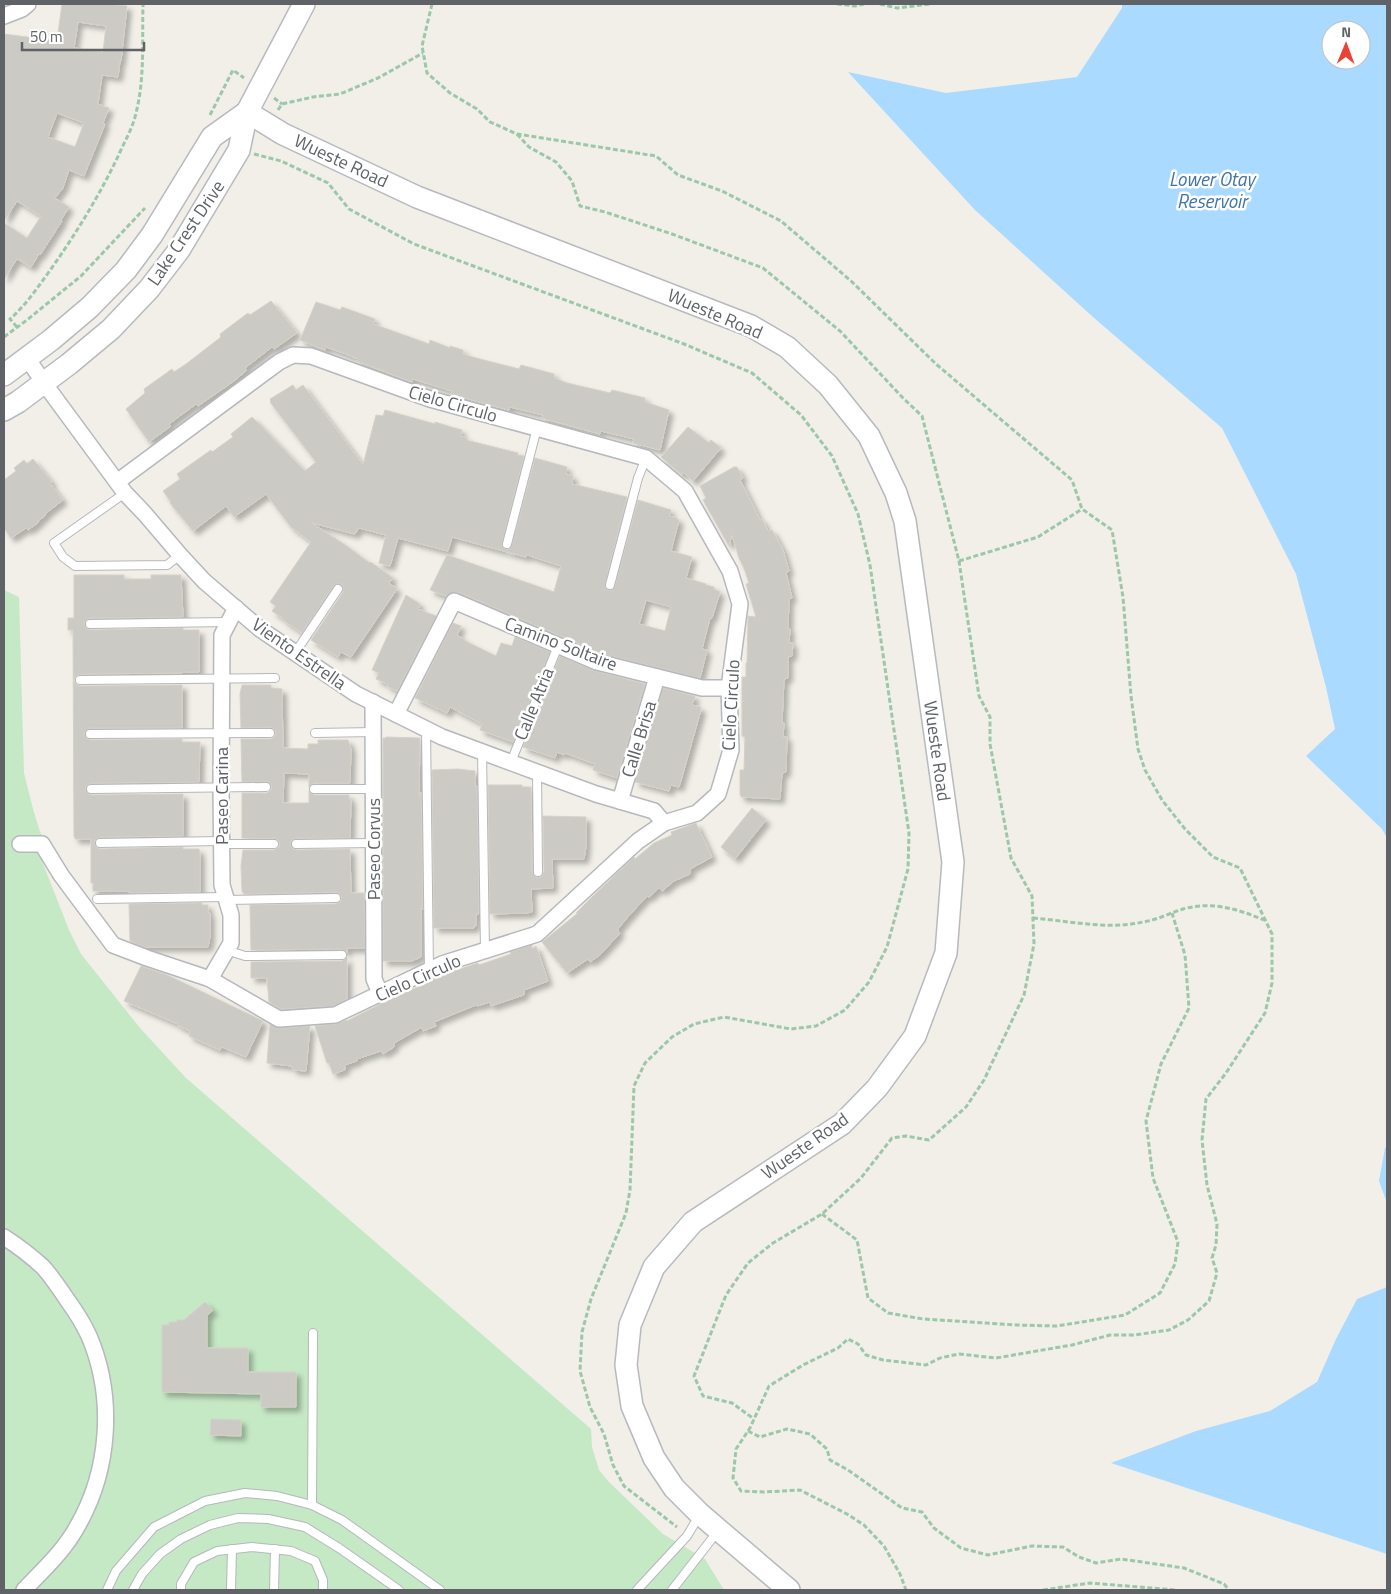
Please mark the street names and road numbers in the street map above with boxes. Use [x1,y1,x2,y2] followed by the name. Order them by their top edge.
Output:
[290,127,393,194] street label: Wueste Road
[140,175,231,291] street label: Lake Crest Drive
[663,281,767,346] street label: Wueste Road
[406,378,501,429] street label: Cielo Circulo
[501,610,621,677] street label: Camino Soltaire
[246,611,352,696] street label: Viento Estrella
[715,659,746,751] street label: Cielo Circulo
[507,663,560,744] street label: Calle Atria
[614,697,663,780] street label: Calle Brisa
[917,699,958,803] street label: Wueste Road
[208,747,235,845] street label: Paseo Carina
[360,798,387,900] street label: Paseo Corvus
[371,947,465,1008] street label: Cielo Circulo
[756,1106,854,1186] street label: Wueste Road

